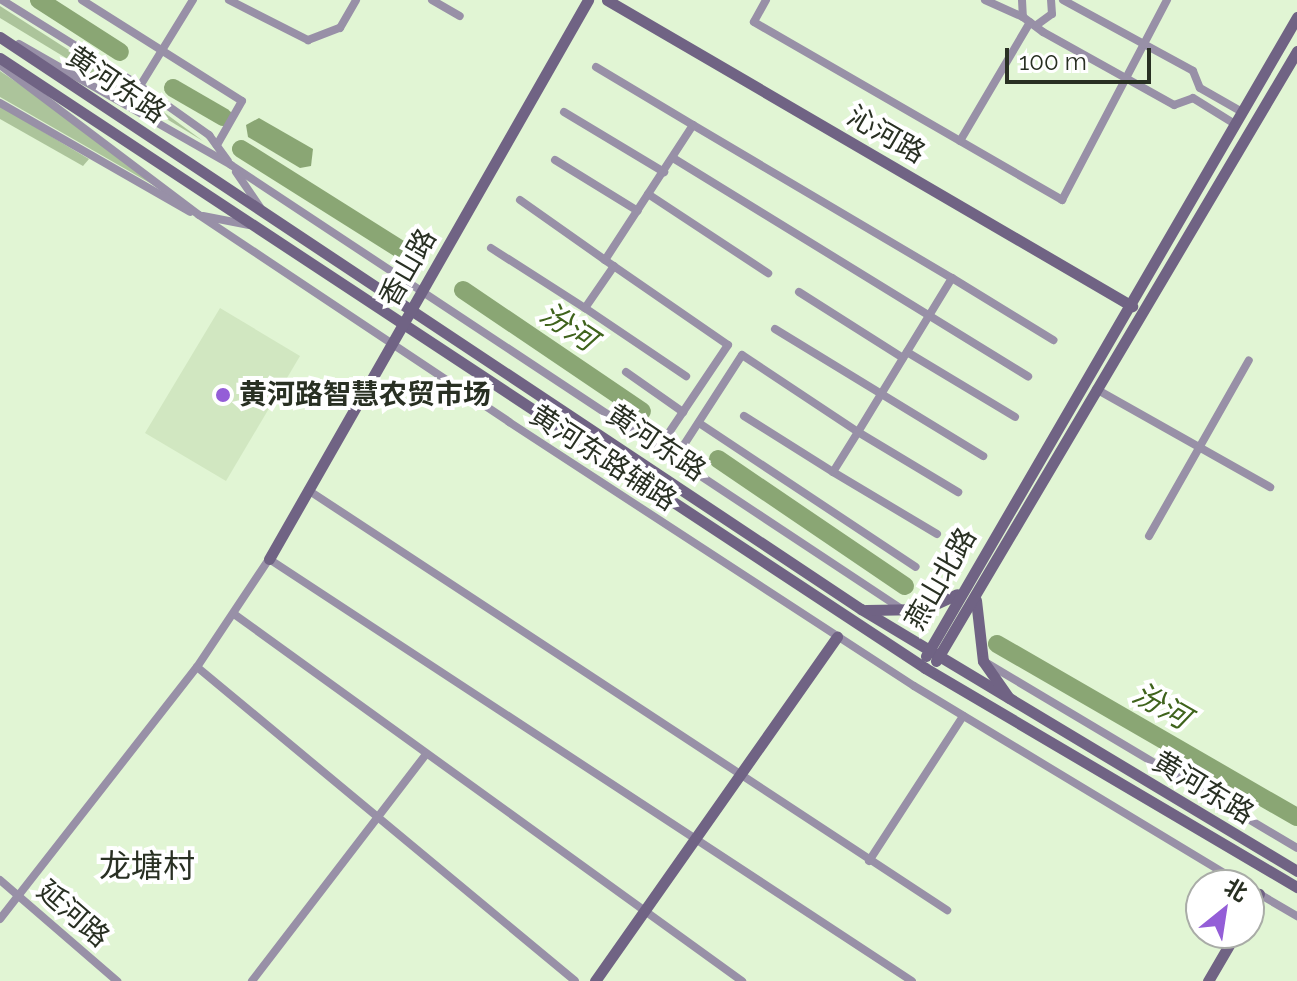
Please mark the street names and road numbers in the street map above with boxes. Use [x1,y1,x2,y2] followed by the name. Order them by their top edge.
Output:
[60,40,172,130] street label: 黄河东路
[841,99,931,171] street label: 沁河路
[372,223,444,313] street label: 香山路
[523,398,683,518] street label: 黄河东路辅路
[600,398,712,488] street label: 黄河东路
[898,522,984,636] street label: 燕山北路
[1146,745,1260,831] street label: 黄河东路
[30,874,116,954] street label: 延河路

